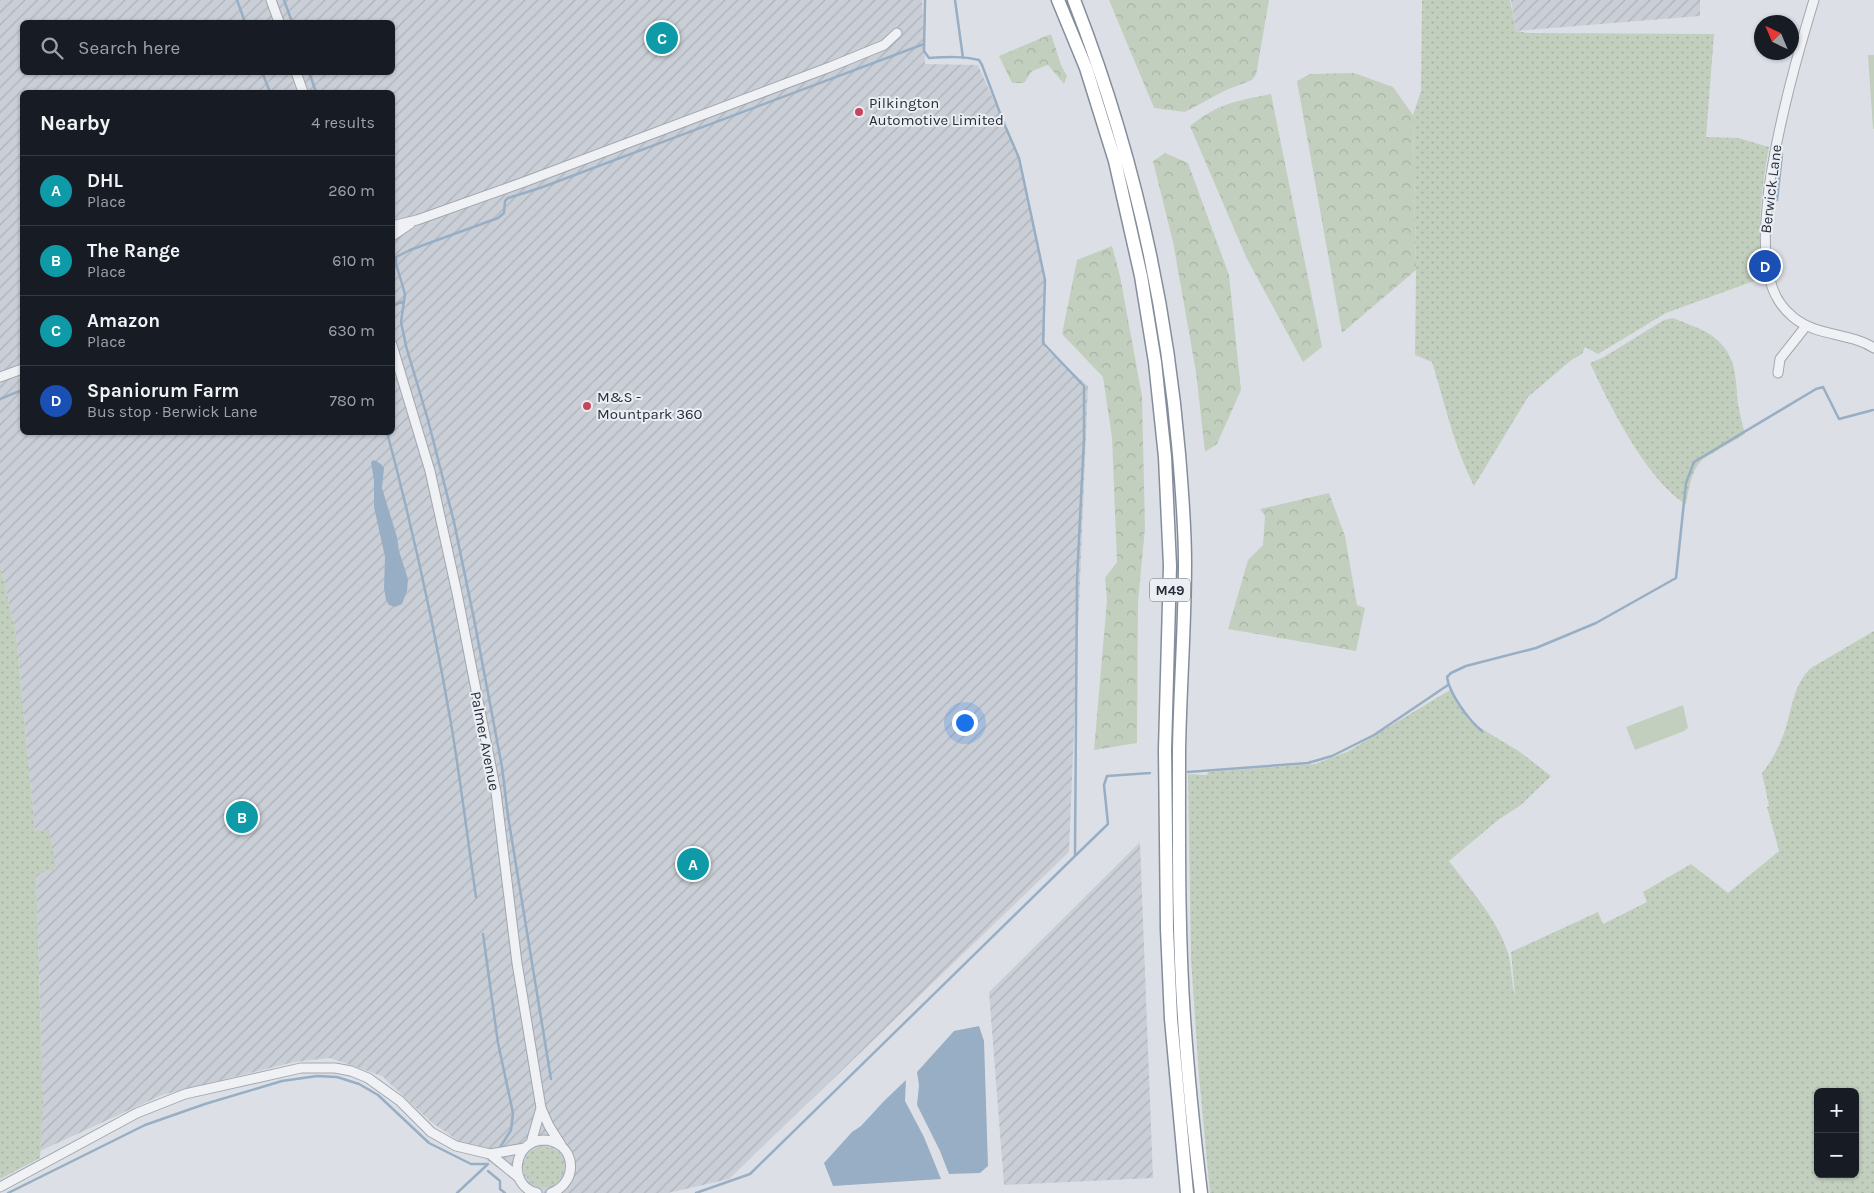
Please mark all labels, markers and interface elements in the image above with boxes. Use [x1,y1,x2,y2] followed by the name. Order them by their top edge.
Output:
[1754,15,1799,60] north arrow
[646,19,678,57] pin: C
[20,20,395,75] search box
[38,34,66,62] icon: search
[78,37,180,59] text: Search here
[869,94,1004,129] place label: Pilkington Automotive Limited
[853,106,865,118] marker: Pilkington Automotive Limited
[40,111,110,135] text: Nearby
[311,113,375,132] text: 4 results
[1757,143,1785,235] street label: Berwick Lane
[87,170,123,192] text: DHL
[51,181,61,200] text: A
[328,181,375,200] text: 260 m
[87,192,126,211] text: Place
[87,240,180,262] text: The Range
[1749,247,1781,285] pin: D
[51,251,61,270] text: B
[332,251,375,270] text: 610 m
[87,262,126,281] text: Place
[87,310,160,332] text: Amazon
[51,321,61,340] text: C
[328,321,375,340] text: 630 m
[87,332,126,351] text: Place
[87,380,239,402] text: Spaniorum Farm
[597,388,703,423] place label: M&S - Mountpark 360
[51,391,61,410] text: D
[329,391,375,410] text: 780 m
[581,400,593,412] marker: M&S - Mountpark 360
[87,402,257,421] text: Bus stop · Berwick Lane
[1150,578,1190,602] road number: M49
[467,690,503,792] street label: Palmer Avenue
[952,710,978,736] your location
[226,798,258,836] pin: B
[677,845,709,883] pin: A
[1814,1088,1859,1178] map controls
[1814,1088,1859,1133] button: +
[1814,1133,1859,1178] button: −

